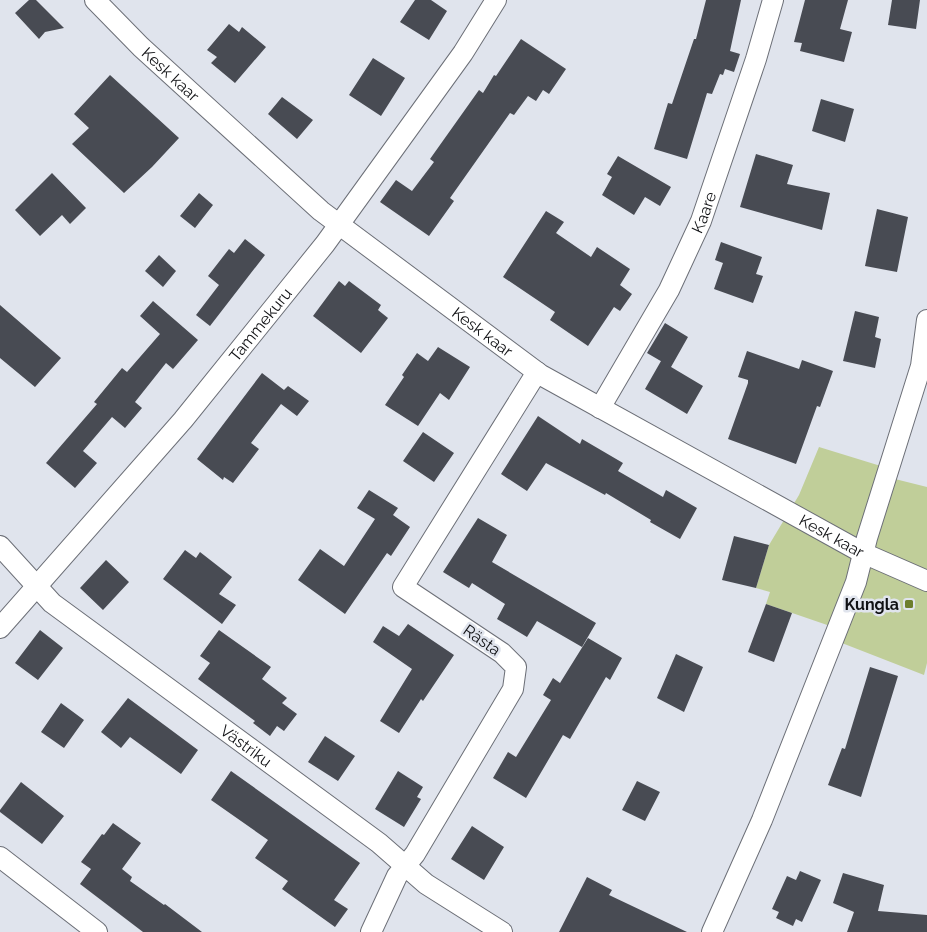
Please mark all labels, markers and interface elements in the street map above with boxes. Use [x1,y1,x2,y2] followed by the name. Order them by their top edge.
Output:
[138,43,204,105] street label: Kesk kaar
[687,189,720,236] street label: Kaare
[225,284,295,365] street label: Tammekuru
[449,303,517,361] street label: Kesk kaar
[796,510,868,561] street label: Kesk kaar
[845,595,899,614] place label: Kungla
[903,598,915,610] marker: Kungla
[460,621,504,659] street label: Rästa
[217,720,276,771] street label: Västriku

